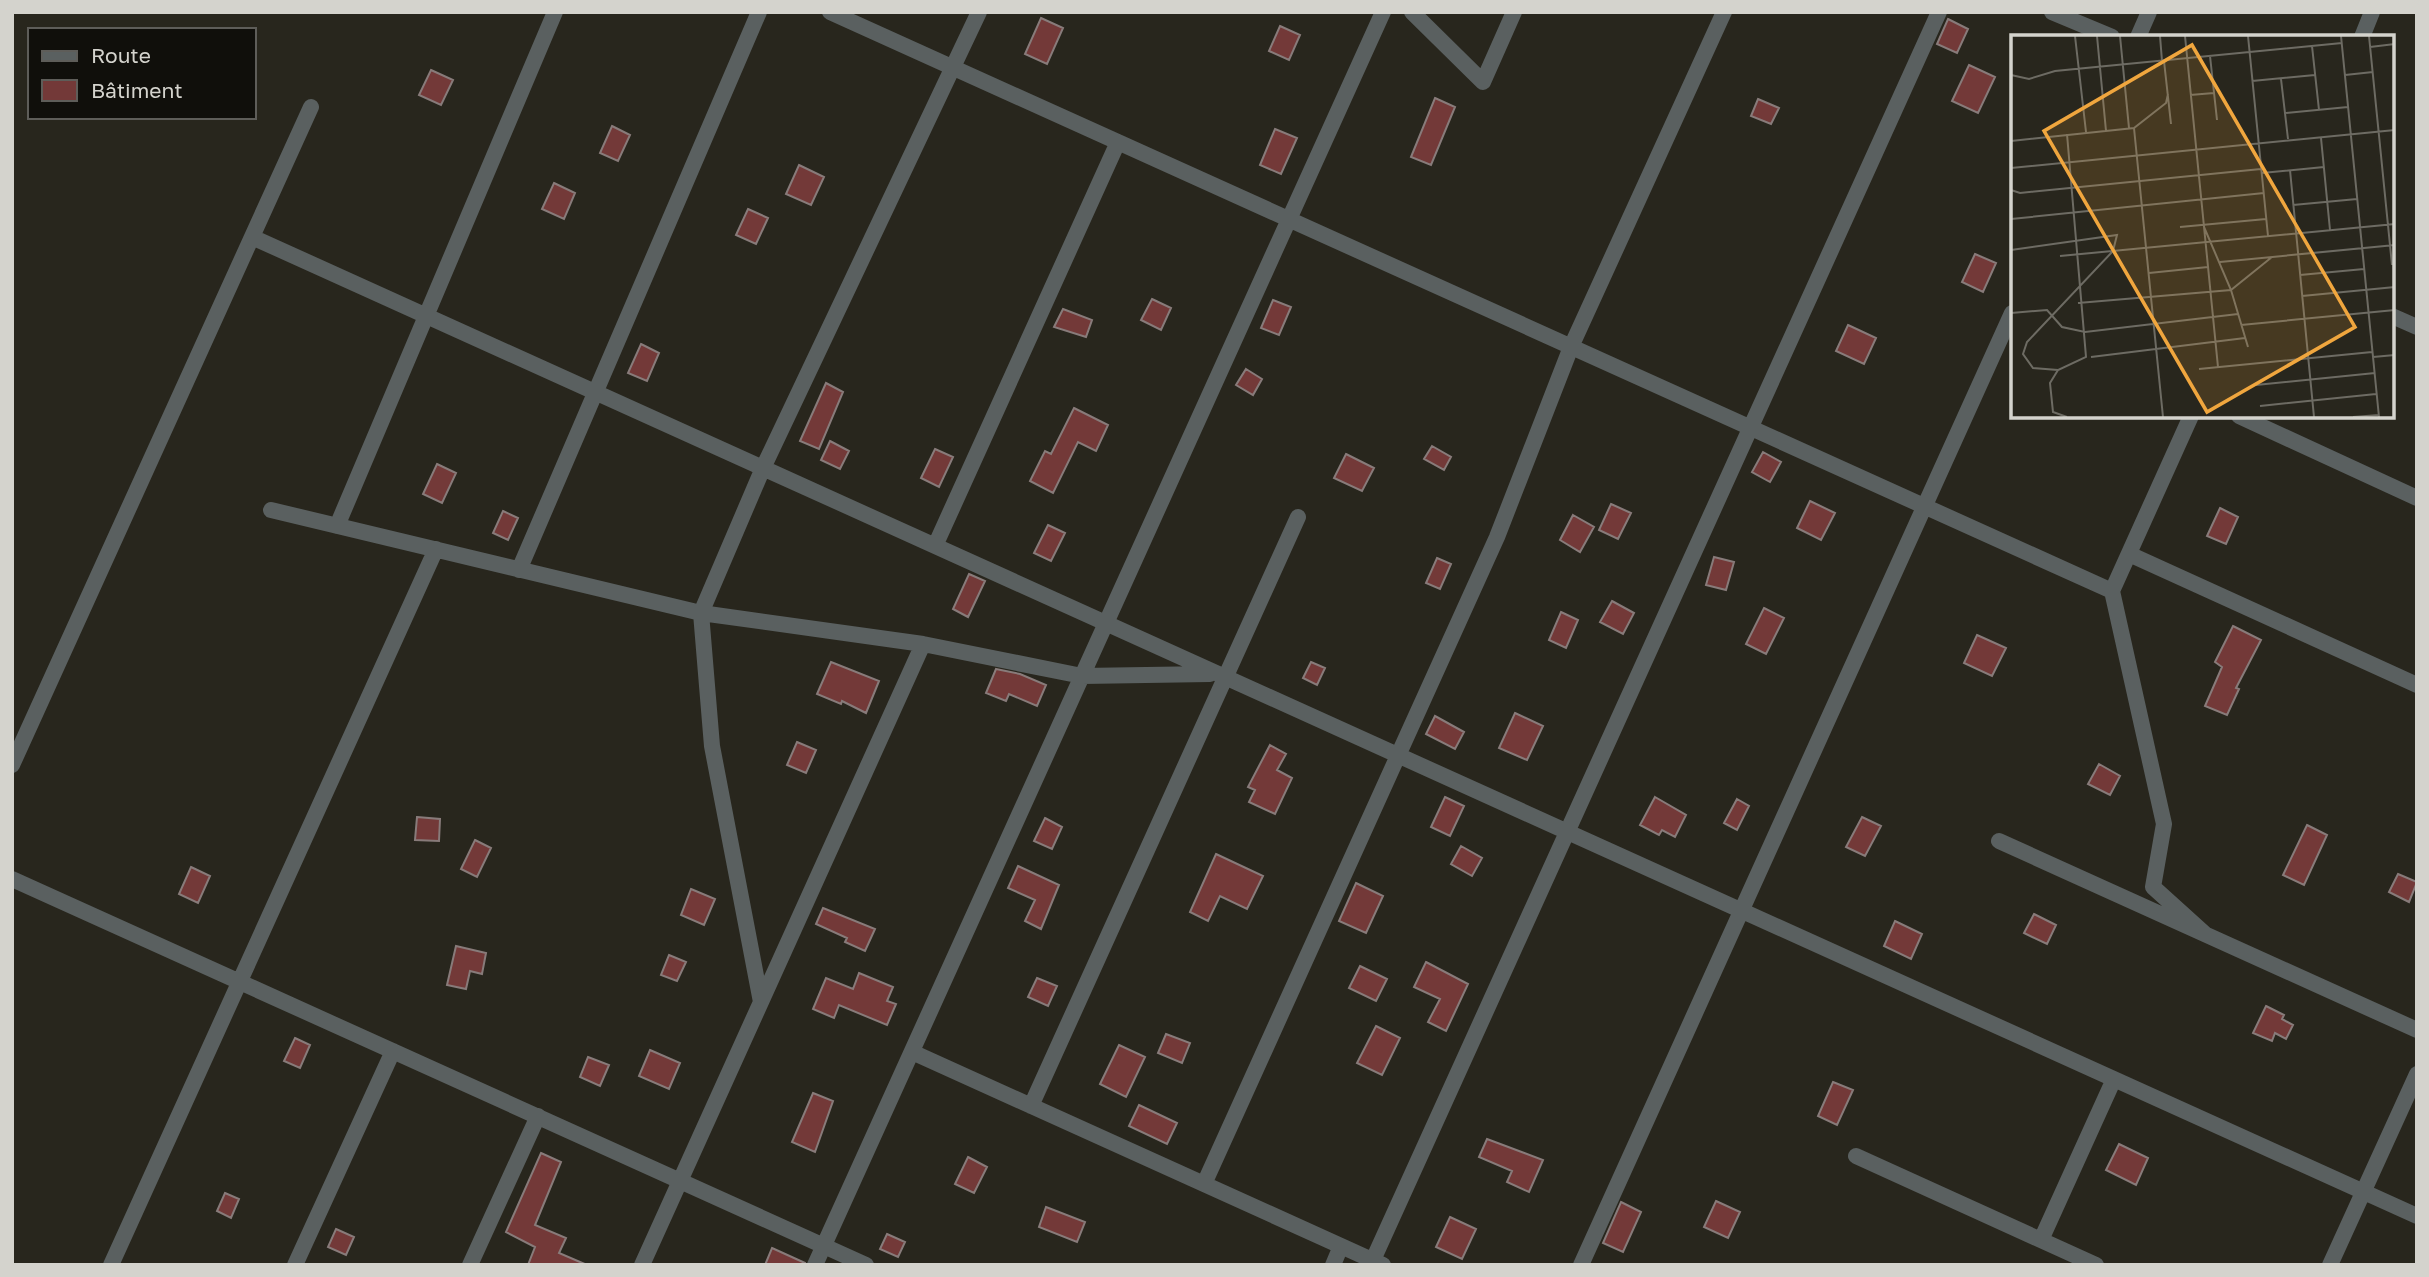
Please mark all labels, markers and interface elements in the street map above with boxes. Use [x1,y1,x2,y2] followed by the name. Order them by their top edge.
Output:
[28,28,256,119] legend
[2011,35,2394,418] inset map
[91,42,151,68] text: Route
[91,77,183,103] text: Bâtiment

